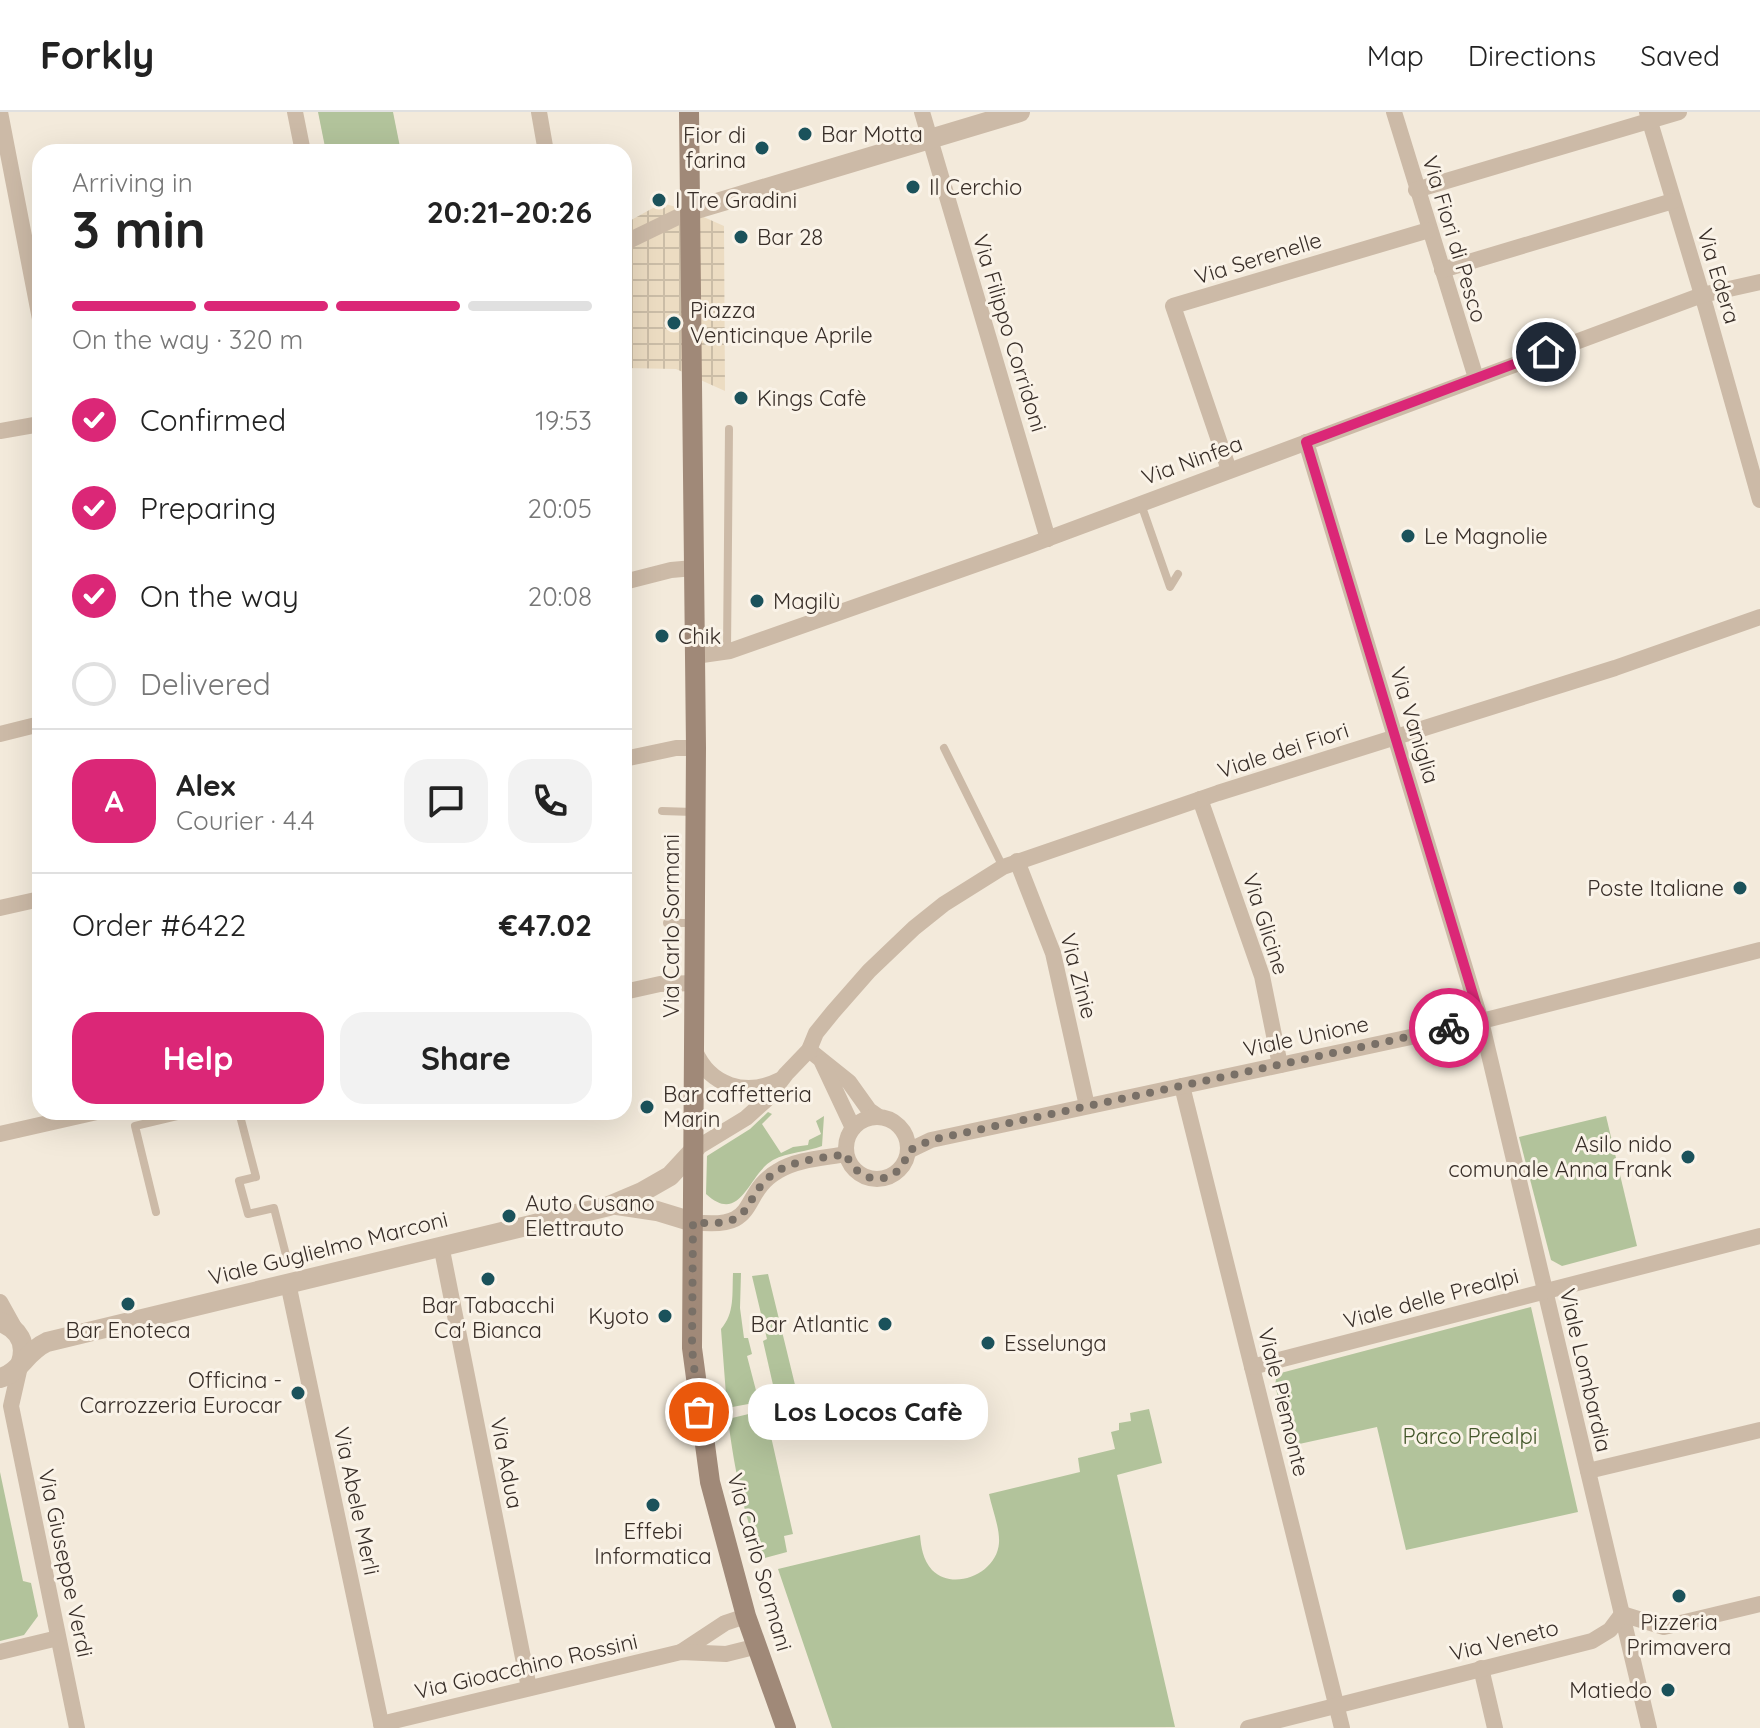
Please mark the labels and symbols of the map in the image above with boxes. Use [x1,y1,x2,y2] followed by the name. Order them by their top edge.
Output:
[821,120,923,148] place label: Bar Motta
[683,121,746,174] place label: Fior di farina
[796,125,814,143] marker: Bar Motta
[753,139,771,157] marker: Fior di farina
[1416,152,1494,326] street label: Via Fiori di Pesco
[929,173,1022,201] place label: Il Cerchio
[904,178,922,196] marker: Il Cerchio
[675,186,797,214] place label: I Tre Gradini
[650,191,668,209] marker: I Tre Gradini
[757,223,823,251] place label: Bar 28
[1191,225,1325,291] street label: Via Serenelle
[1691,225,1747,327] street label: Via Edera
[732,228,750,246] marker: Bar 28
[967,231,1053,435] street label: Via Filippo Corridoni
[690,296,873,349] place label: Piazza Venticinque Aprile
[665,314,683,332] marker: Piazza Venticinque Aprile
[1512,318,1580,386] pin
[757,384,866,412] place label: Kings Cafè
[732,389,750,407] marker: Kings Cafè
[1138,429,1246,491] street label: Via Ninfea
[1424,522,1548,550] place label: Le Magnolie
[1399,527,1417,545] marker: Le Magnolie
[773,587,840,615] place label: Magilù
[748,592,766,610] marker: Magilù
[678,622,721,650] place label: Chik
[653,627,671,645] marker: Chik
[1384,663,1446,787] street label: Via Vaniglia
[1214,716,1352,784] street label: Viale dei Fiori
[657,834,685,1018] street label: Via Carlo Sormani
[1236,870,1296,978] street label: Via Glicine
[1587,874,1724,902] place label: Poste Italiane
[1731,879,1749,897] marker: Poste Italiane
[1054,930,1104,1022] street label: Via Zinie
[1409,988,1489,1068] courier
[1241,1009,1371,1063] street label: Viale Unione
[663,1080,812,1133] place label: Bar caffetteria Marin
[638,1098,656,1116] marker: Bar caffetteria Marin
[1448,1130,1672,1183] place label: Asilo nido comunale Anna Frank
[1679,1148,1697,1166] marker: Asilo nido comunale Anna Frank
[525,1189,655,1242] place label: Auto Cusano Elettrauto
[206,1205,450,1291] street label: Viale Guglielmo Marconi
[500,1207,518,1225] marker: Auto Cusano Elettrauto
[1340,1261,1522,1335] street label: Viale delle Prealpi
[479,1270,497,1288] marker: Bar Tabacchi Ca' Bianca
[1554,1285,1618,1455] street label: Viale Lombardia
[421,1291,555,1344] place label: Bar Tabacchi Ca' Bianca
[119,1295,137,1313] marker: Bar Enoteca
[588,1302,649,1330] place label: Kyoto
[656,1307,674,1325] marker: Kyoto
[751,1310,869,1338] place label: Bar Atlantic
[876,1315,894,1333] marker: Bar Atlantic
[65,1316,191,1344] place label: Bar Enoteca
[1252,1325,1316,1479] street label: Viale Piemonte
[1004,1329,1107,1357] place label: Esselunga
[979,1334,997,1352] marker: Esselunga
[80,1366,283,1419] place label: Officina - Carrozzeria Eurocar
[665,1378,733,1446] pin
[289,1384,307,1402] marker: Officina - Carrozzeria Eurocar
[747,1384,987,1440] callout: Los Locos Cafè
[484,1415,530,1511] street label: Via Adua
[1402,1422,1538,1450] park label: Parco Prealpi
[328,1424,386,1578] street label: Via Abele Merli
[32,1466,100,1660] street label: Via Giuseppe Verdi
[721,1470,799,1654] street label: Via Carlo Sormani
[644,1496,662,1514] marker: Effebi Informatica
[594,1517,712,1570] place label: Effebi Informatica
[1670,1587,1688,1605] marker: Pizzeria Primavera
[1627,1608,1731,1661] place label: Pizzeria Primavera
[1447,1613,1561,1667] street label: Via Veneto
[412,1627,640,1705] street label: Via Gioacchino Rossini
[1569,1676,1652,1704] place label: Matiedo
[1659,1681,1677,1699] marker: Matiedo

